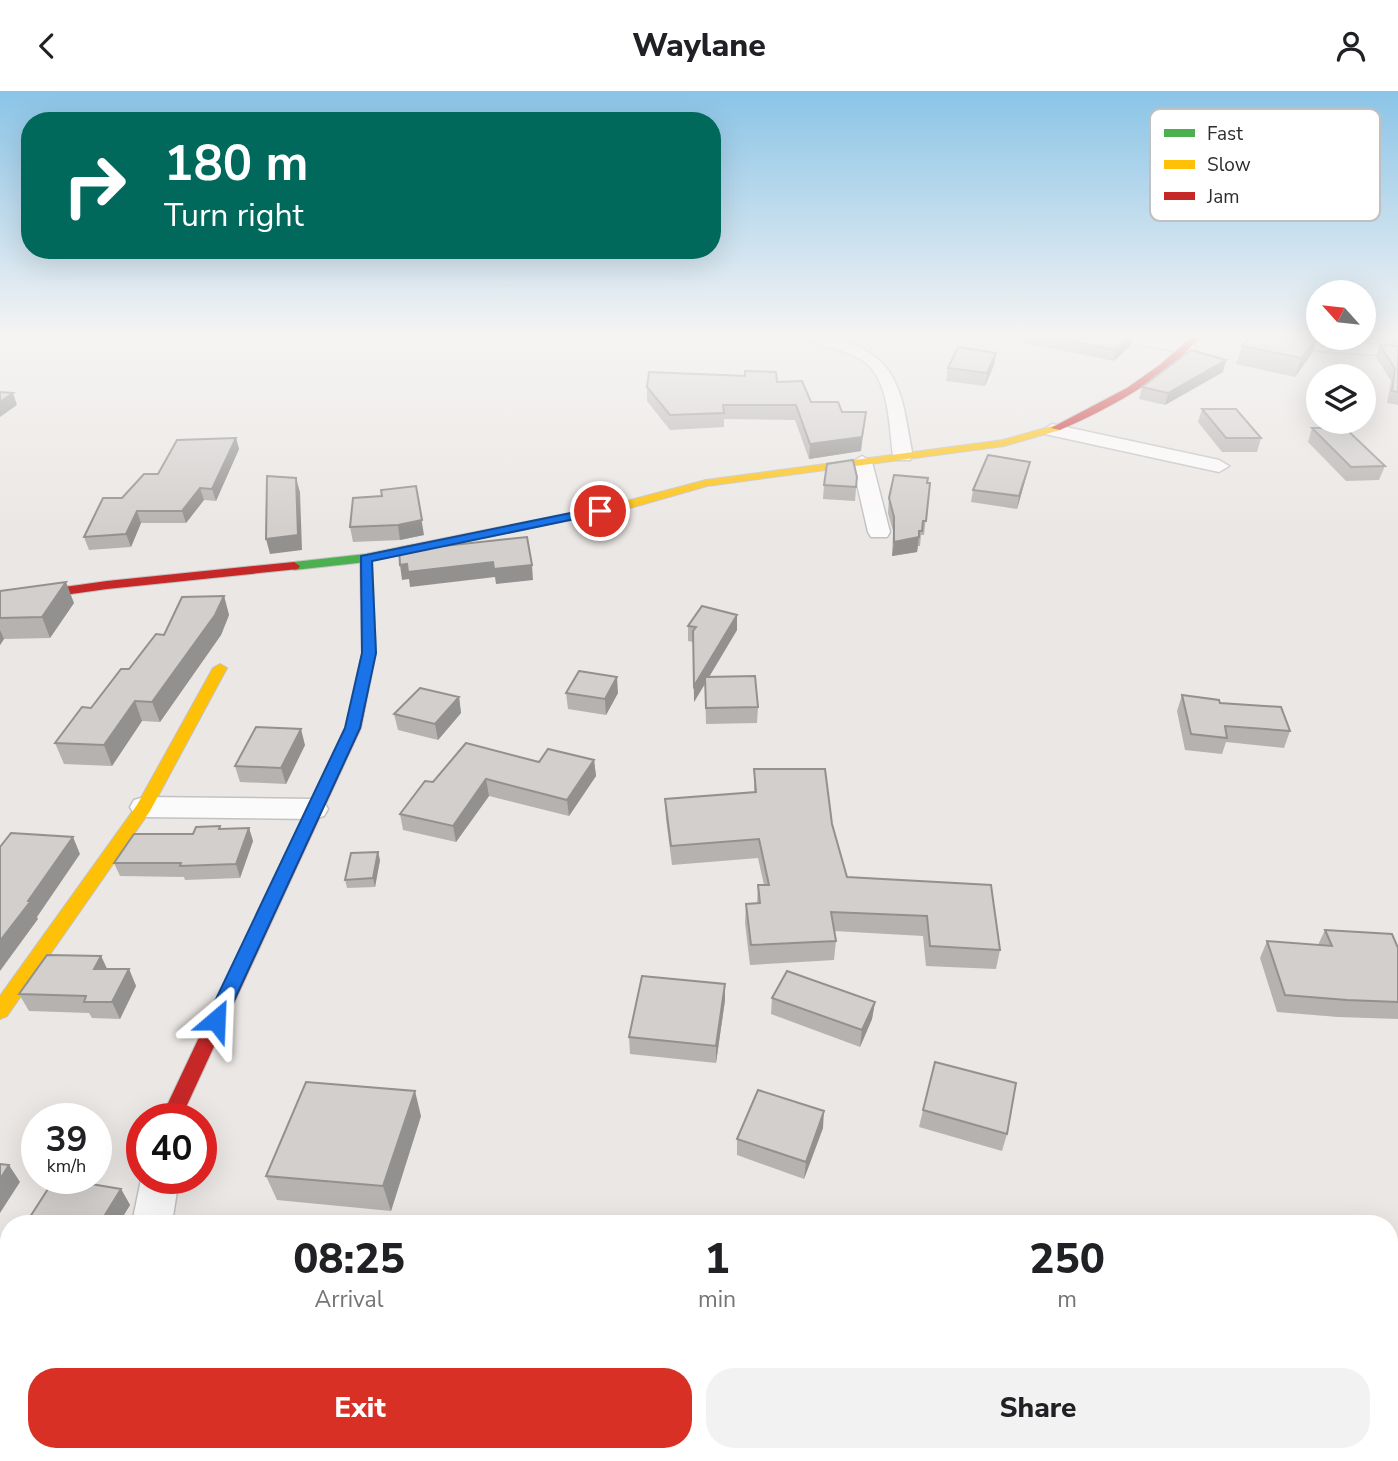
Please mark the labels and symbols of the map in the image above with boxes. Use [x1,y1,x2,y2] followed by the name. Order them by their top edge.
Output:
[1150,109,1380,221] legend
[1207,121,1243,147] text: Fast
[1207,152,1251,178] text: Slow
[1206,184,1240,210] text: Jam
[1306,280,1376,350] north arrow
[570,481,630,541] pin
[179,983,253,1057] position arrow
[126,1103,217,1194] speed limit sign: 40

